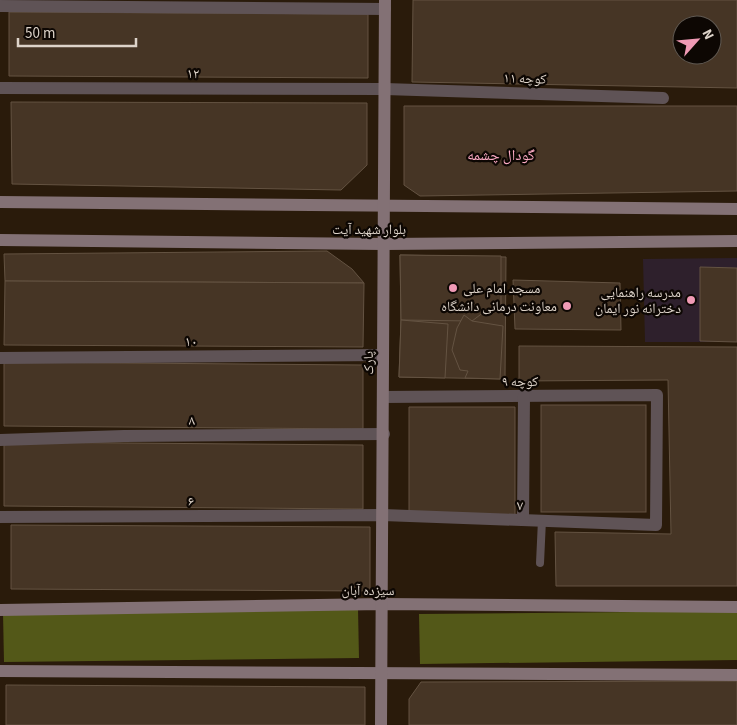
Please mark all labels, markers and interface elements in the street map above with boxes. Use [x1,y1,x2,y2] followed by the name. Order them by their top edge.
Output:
[18,15,135,47] scale bar
[672,15,722,65] north arrow
[25,23,55,44] text: 50 m
[697,26,719,43] text: N
[187,64,199,84] street label: ۱۲
[503,68,547,90] street label: کوچه ۱۱
[467,145,535,166] district label: گودال چشمه
[332,220,406,240] street label: بلوار شهید آیت
[463,279,540,299] place label: مسجد امام علی
[447,282,459,294] marker: مسجد امام علی
[595,283,681,319] place label: مدرسه راهنمایی دخترانه نور ایمان
[685,294,697,306] marker: مدرسه راهنمایی دخترانه نور ایمان
[441,297,557,317] place label: معاونت درمانی دانشگاه
[561,300,573,312] marker: معاونت درمانی دانشگاه
[185,332,197,352] street label: ۱۰
[359,351,379,375] street label: پارک
[502,372,539,392] street label: کوچه ۹
[189,411,195,431] street label: ۸
[188,492,194,512] street label: ۶
[516,496,523,516] street label: ۷
[341,581,395,601] street label: سیزده آبان

